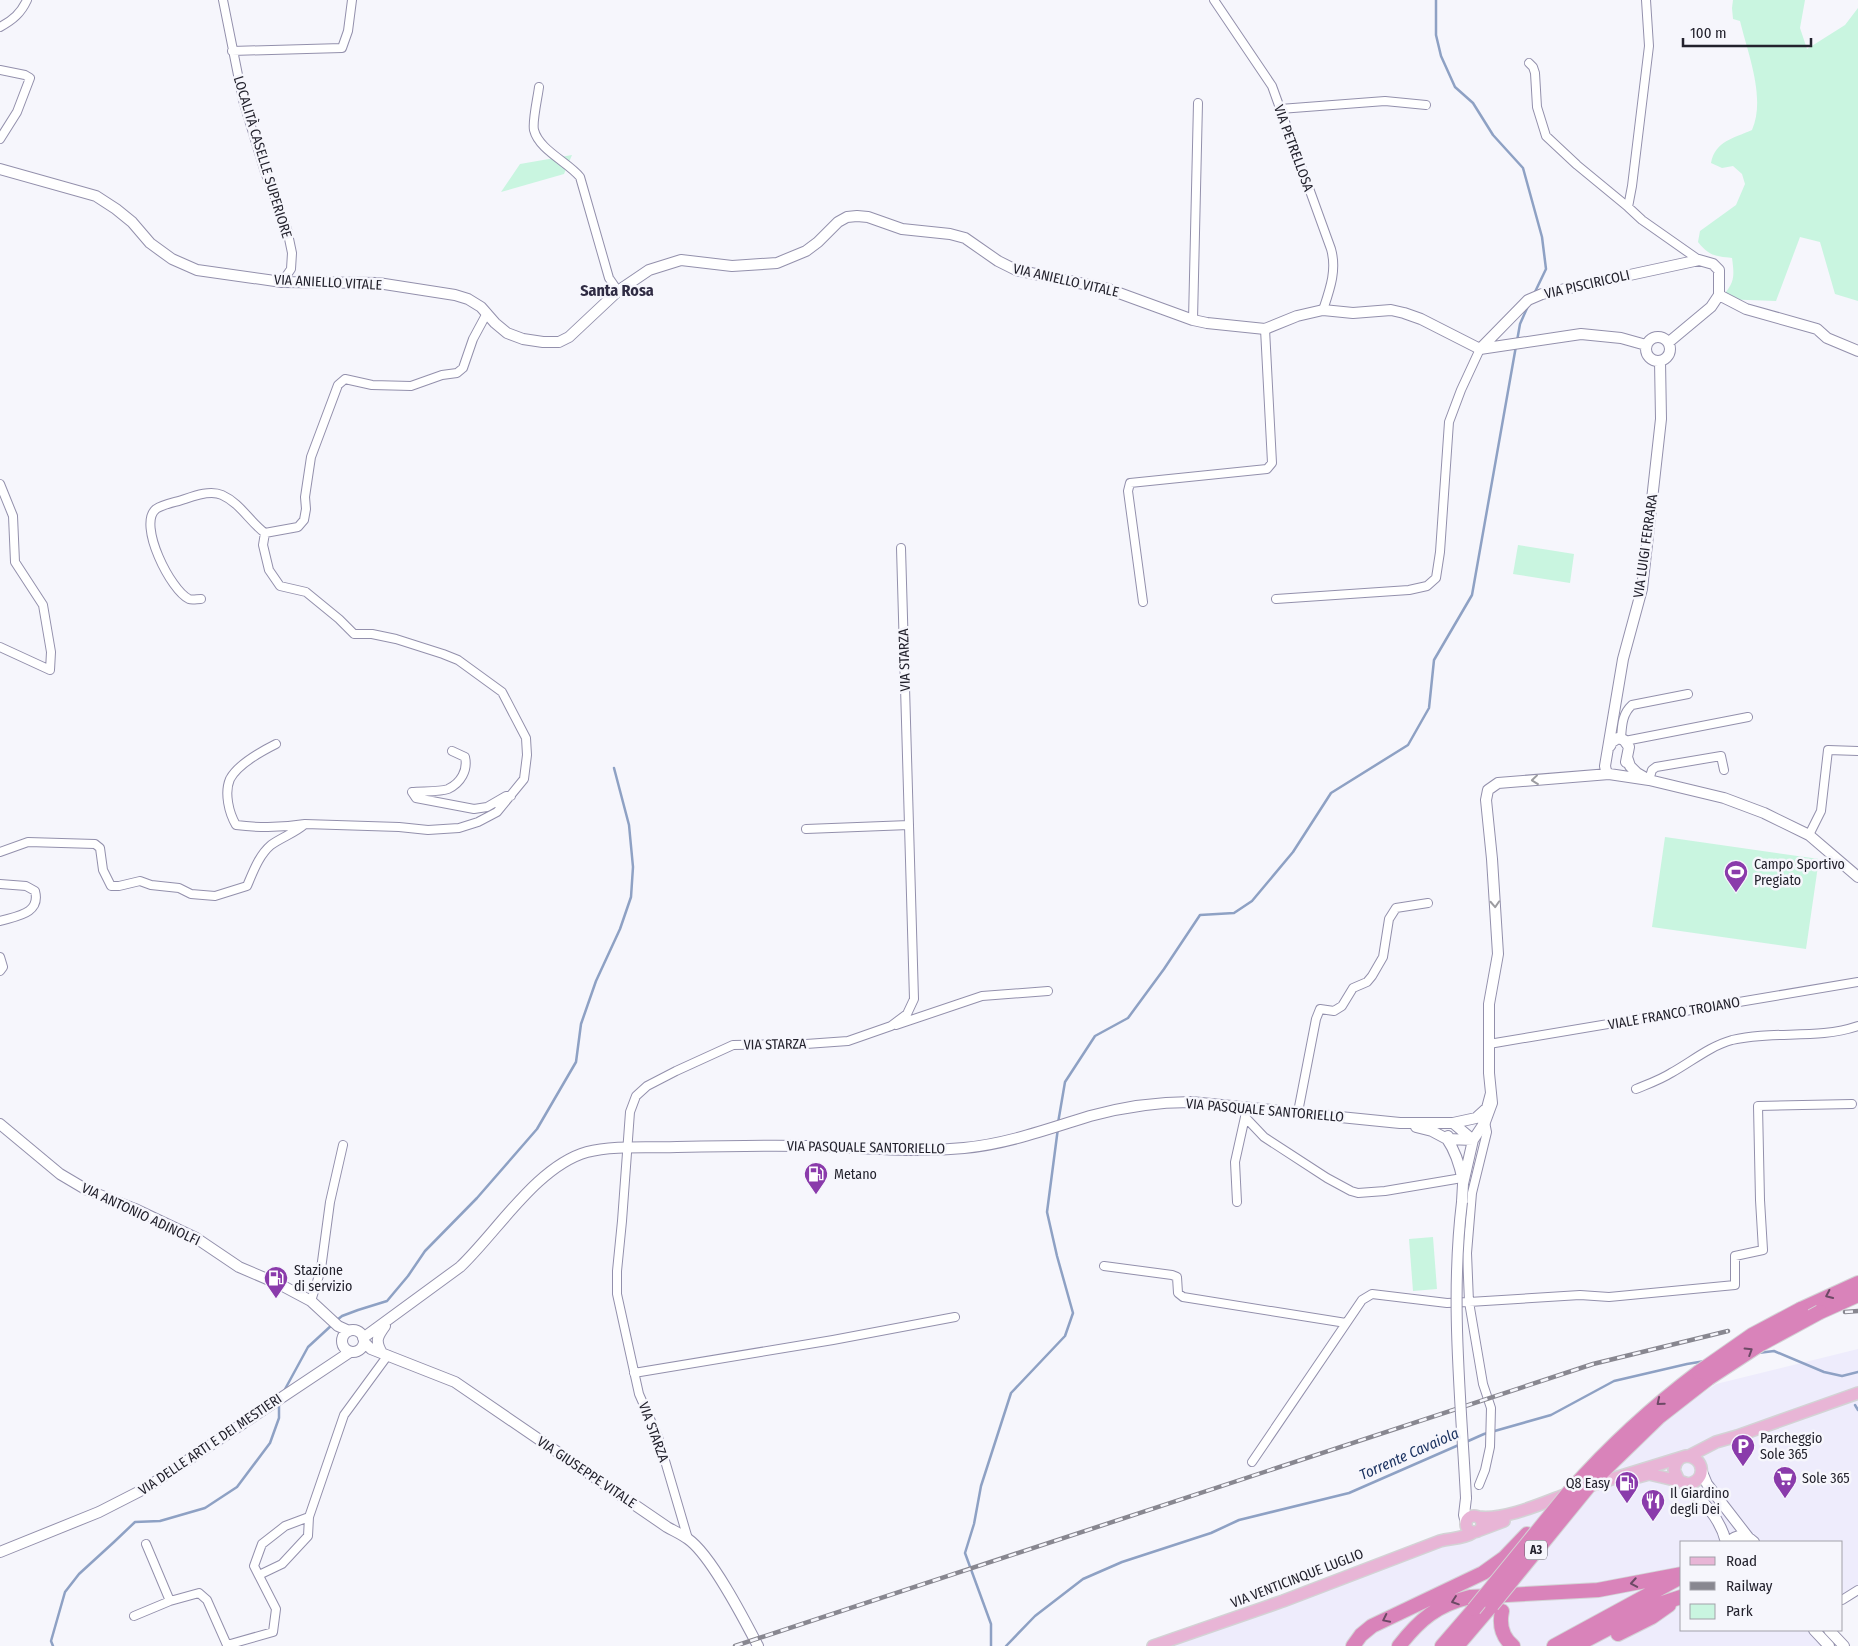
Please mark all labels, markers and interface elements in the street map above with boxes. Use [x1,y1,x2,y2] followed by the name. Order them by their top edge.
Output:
[1683,15,1810,47] scale bar
[1690,24,1727,42] text: 100 m
[230,74,296,241] street label: LOCALITÀ CASELLE SUPERIORE
[1270,103,1317,194] street label: VIA PETRELLOSA
[1011,260,1121,301] street label: VIA ANIELLO VITALE
[1543,266,1631,303] street label: VIA PISCIRICOLI
[274,271,383,294] street label: VIA ANIELLO VITALE
[580,281,654,300] district label: Santa Rosa
[1630,493,1661,599] street label: VIA LUIGI FERRARA
[895,628,914,692] street label: VIA STARZA
[1530,774,1538,785] one-way arrow
[1754,856,1845,889] place label: Campo Sportivo Pregiato
[1723,859,1749,893] sports icon: Campo Sportivo Pregiato
[1489,900,1500,908] one-way arrow
[1607,993,1742,1033] street label: VIALE FRANCO TROIANO
[743,1035,807,1054] street label: VIA STARZA
[1185,1095,1345,1126] street label: VIA PASQUALE SANTORIELLO
[787,1138,946,1157] street label: VIA PASQUALE SANTORIELLO
[803,1161,829,1195] fuel station icon: Metano
[834,1166,877,1183] place label: Metano
[79,1180,203,1249] street label: VIA ANTONIO ADINOLFI
[294,1262,352,1295] place label: Stazione di servizio
[263,1265,289,1299] fuel station icon: Stazione di servizio
[1825,1289,1834,1299] one-way arrow
[1744,1348,1753,1358] one-way arrow
[135,1390,285,1499] street label: VIA DELLE ARTI E DEI MESTIERI
[1657,1396,1666,1404] one-way arrow
[635,1400,672,1465] street label: VIA STARZA
[1357,1424,1462,1484] water label: Torrente Cavaiola
[1760,1430,1822,1463] place label: Parcheggio Sole 365
[534,1433,640,1512] street label: VIA GIUSEPPE VITALE
[1730,1433,1756,1467] parking icon: Parcheggio Sole 365
[1772,1465,1798,1499] supermarket icon: Sole 365
[1614,1470,1640,1504] fuel station icon: Q8 Easy
[1802,1470,1850,1487] place label: Sole 365
[1566,1475,1611,1492] place label: Q8 Easy
[1670,1485,1729,1518] place label: Il Giardino degli Dei
[1640,1488,1666,1522] restaurant icon: Il Giardino degli Dei
[1525,1540,1547,1560] road number: A3
[1680,1541,1843,1631] legend
[1228,1545,1366,1612] street label: VIA VENTICINQUE LUGLIO
[1726,1552,1757,1570] text: Road
[1726,1577,1773,1595] text: Railway
[1629,1578,1638,1588] one-way arrow
[1452,1595,1460,1605] one-way arrow
[1726,1602,1753,1620] text: Park
[1382,1613,1391,1623] one-way arrow

